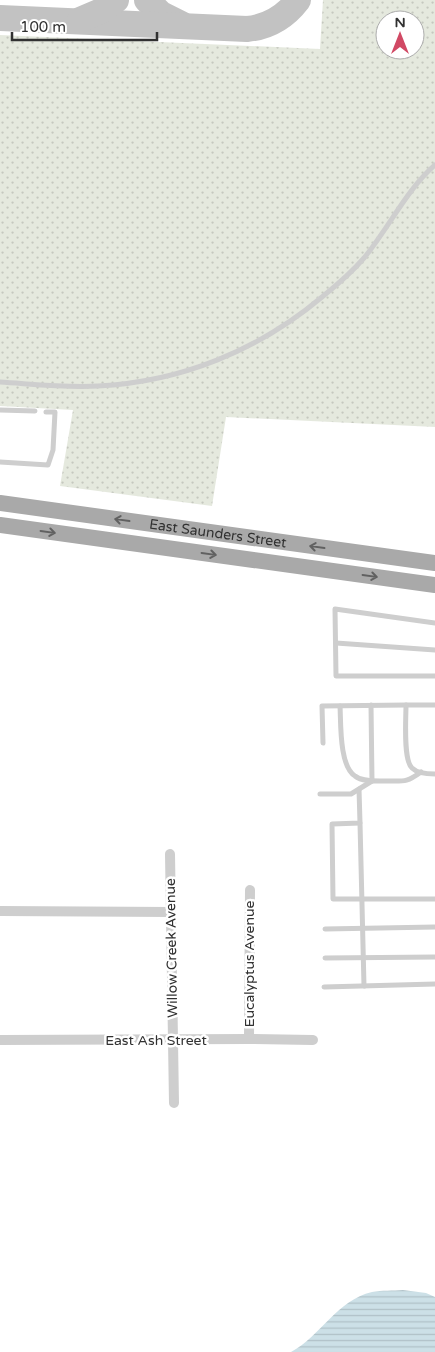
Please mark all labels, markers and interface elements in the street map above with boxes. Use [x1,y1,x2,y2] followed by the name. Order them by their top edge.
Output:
[12,10,158,42] scale bar
[375,10,425,60] north arrow
[394,14,406,31] text: N
[20,18,66,36] text: 100 m
[114,515,130,525] one-way arrow
[148,516,288,552] street label: East Saunders Street
[40,527,56,537] one-way arrow
[310,542,326,552] one-way arrow
[201,549,217,559] one-way arrow
[362,571,378,581] one-way arrow
[162,878,181,1018] street label: Willow Creek Avenue
[241,901,258,1027] street label: Eucalyptus Avenue
[105,1032,207,1049] street label: East Ash Street

